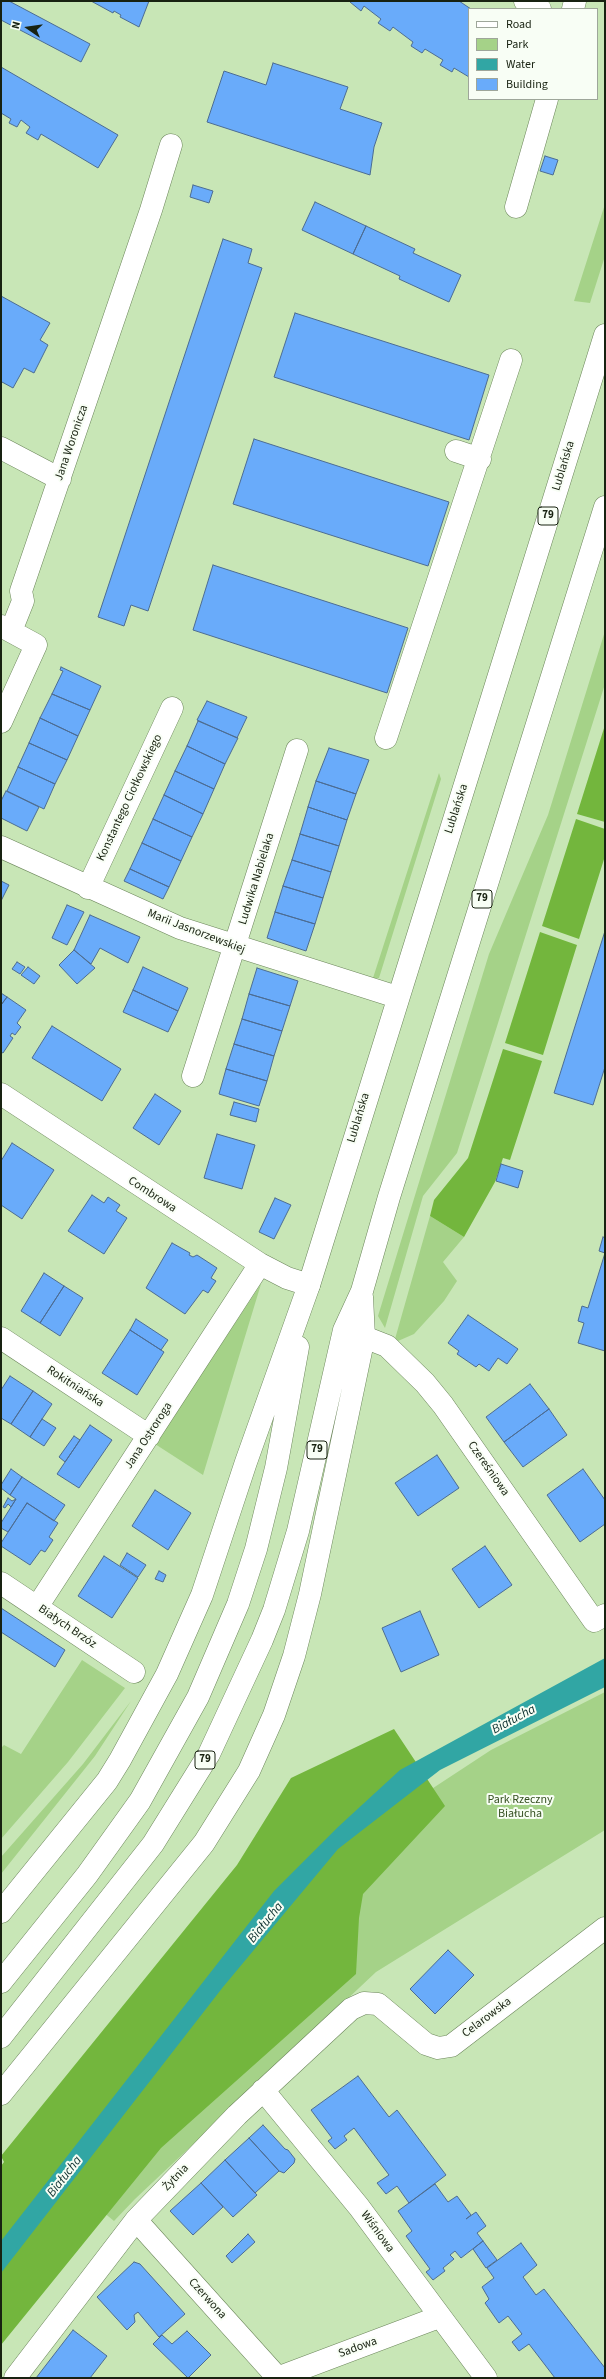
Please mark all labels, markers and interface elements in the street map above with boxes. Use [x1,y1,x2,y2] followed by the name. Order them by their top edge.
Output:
[8,8,48,48] north arrow
[468,8,598,100] legend
[506,16,532,33] text: Road
[8,20,24,30] text: N
[506,36,528,53] text: Park
[506,56,535,73] text: Water
[506,76,548,93] text: Building
[52,403,92,483] street label: Jana Woronicza
[550,439,578,493] street label: Lublańska
[538,507,558,525] road number: 79
[94,732,166,864] street label: Konstantego Ciołkowskiego
[442,782,472,836] street label: Lublańska
[236,831,278,927] street label: Ludwika Nabielaka
[472,890,492,908] road number: 79
[145,907,247,957] street label: Marii Jasnorzewskiej
[345,1091,373,1145] street label: Lublańska
[125,1174,179,1216] street label: Combrowa
[44,1363,106,1411] street label: Rokitniańska
[122,1400,176,1472] street label: Jana Ostroroga
[464,1439,512,1499] street label: Czereśniowa
[307,1441,327,1459] road number: 79
[35,1602,99,1652] street label: Białych Brzóz
[489,1702,539,1738] water label: Białucha
[195,1751,215,1769] road number: 79
[487,1793,553,1821] park label: Park Rzeczny Białucha
[245,1900,287,1946] water label: Białucha
[460,1995,514,2041] street label: Celarowska
[44,2154,86,2200] water label: Białucha
[160,2162,192,2194] street label: Żytnia
[357,2208,397,2256] street label: Wiśniowa
[185,2276,229,2322] street label: Czerwona
[337,2334,379,2362] street label: Sadowa

